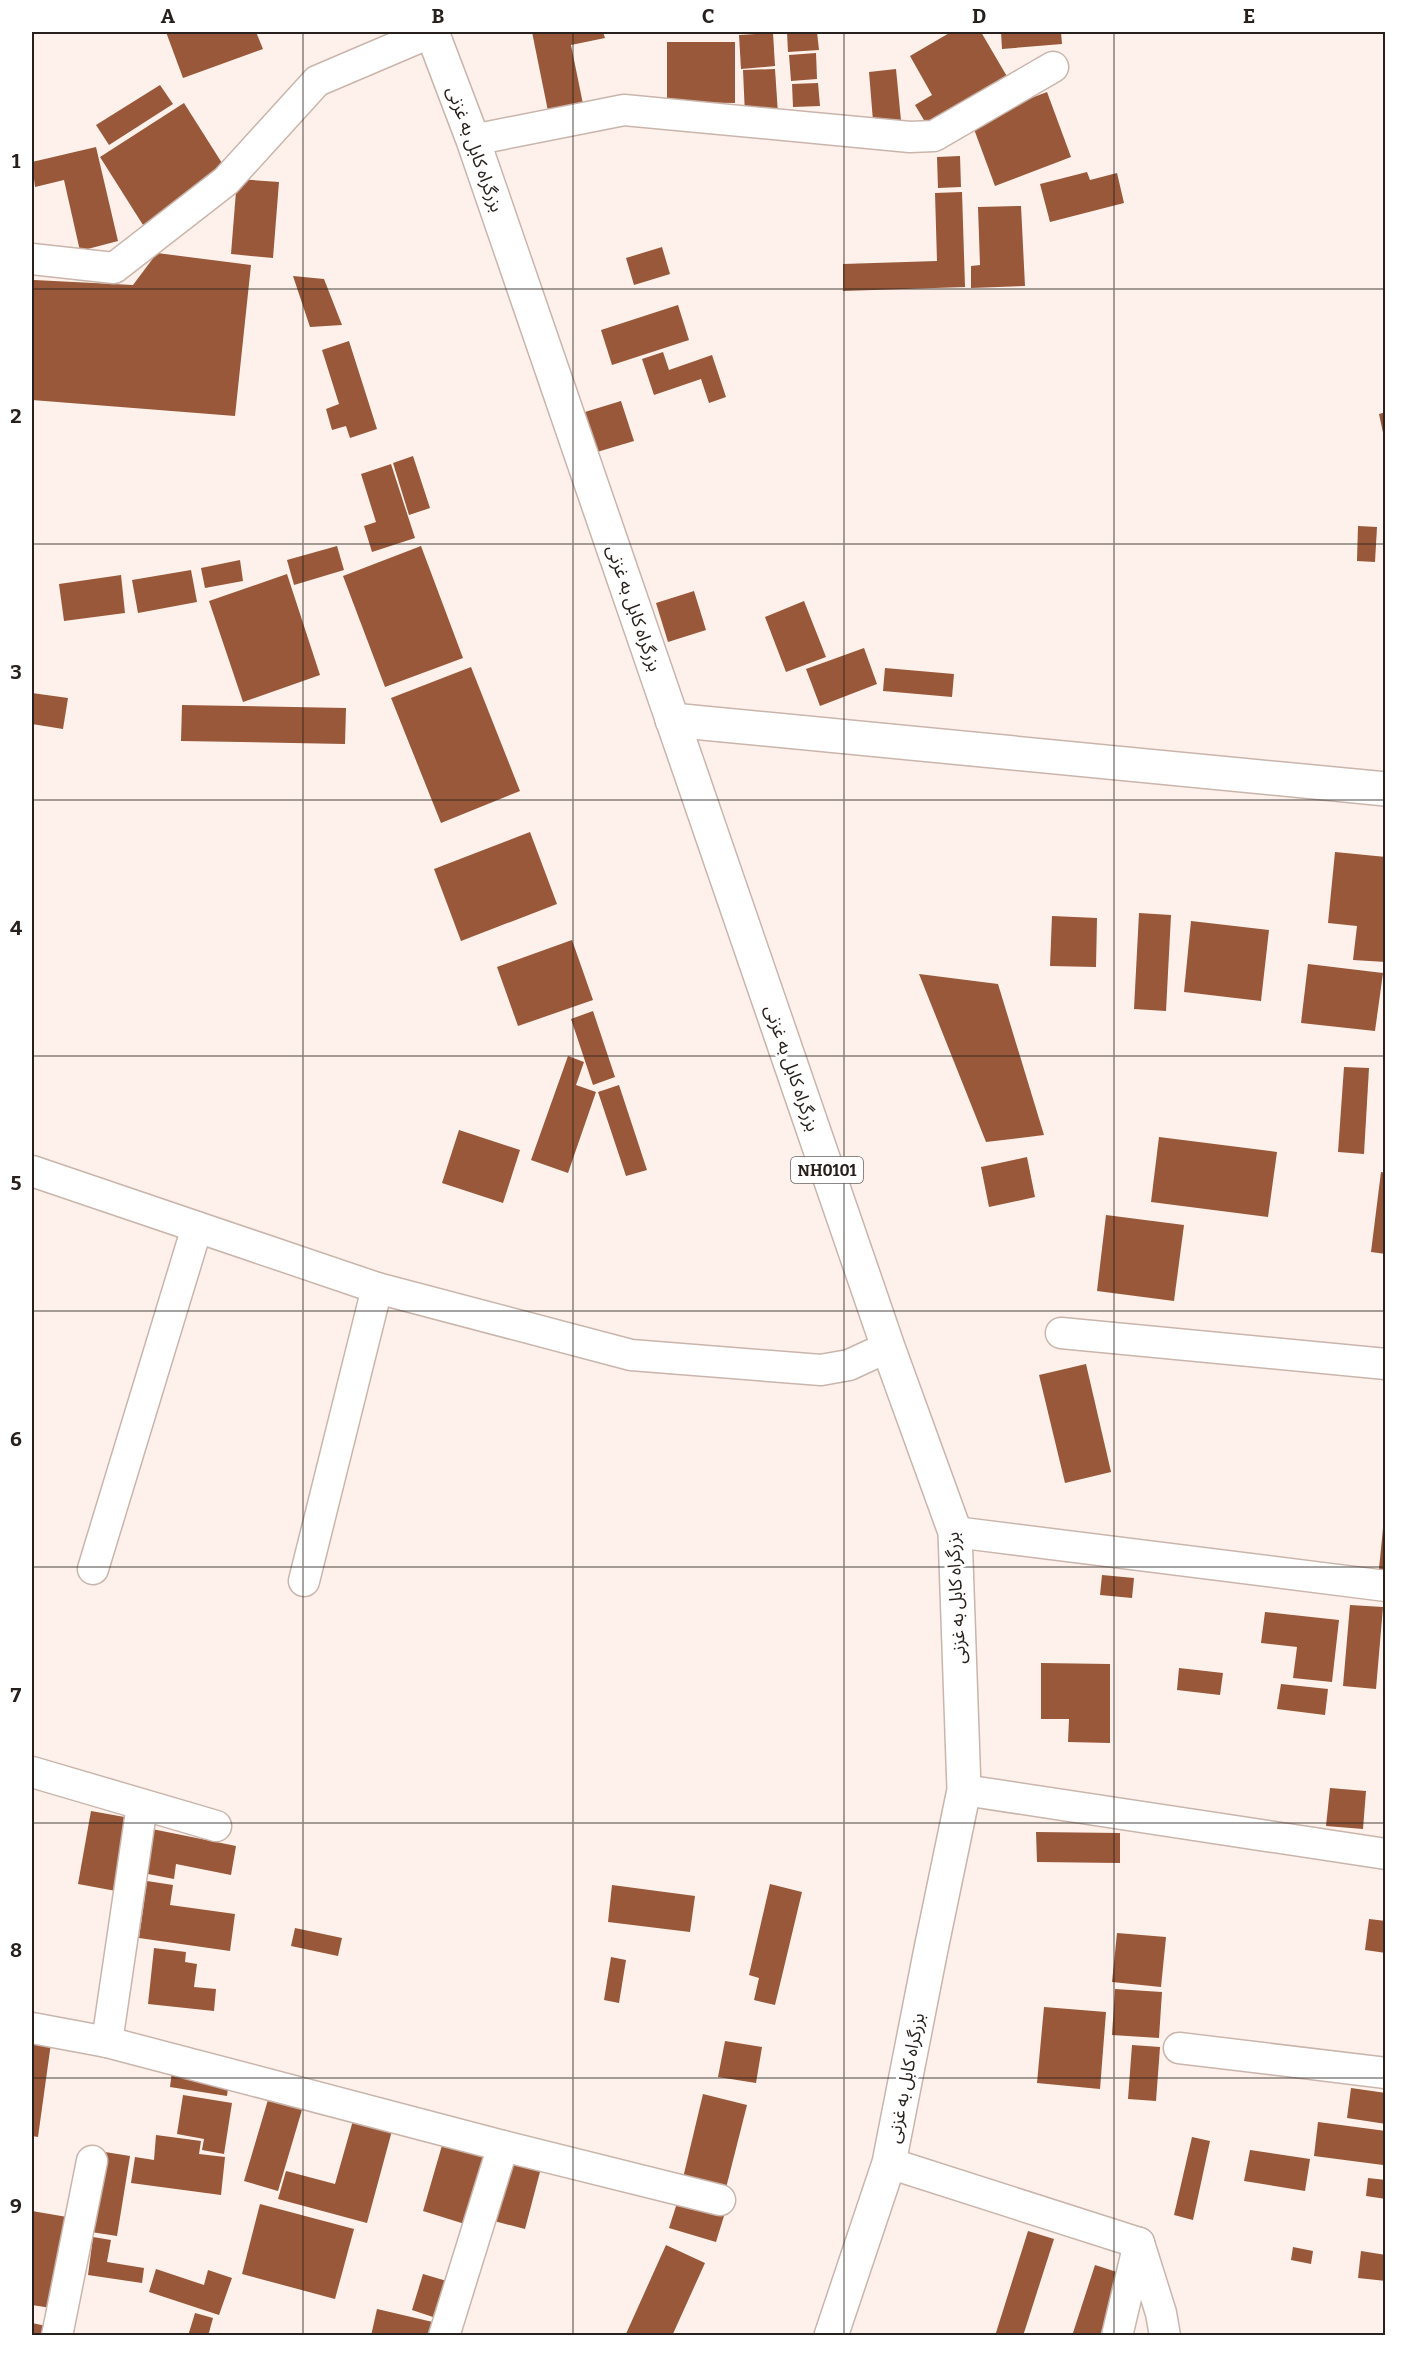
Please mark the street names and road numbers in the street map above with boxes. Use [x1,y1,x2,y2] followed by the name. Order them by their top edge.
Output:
[442,83,508,215] street label: بزرگراه کابل به غزنی
[602,542,666,674] street label: بزرگراه کابل به غزنی
[760,1002,824,1134] street label: بزرگراه کابل به غزنی
[791,1157,863,1183] road number: NH0101
[942,1531,970,1665] street label: بزرگراه کابل به غزنی
[883,2011,929,2145] street label: بزرگراه کابل به غزنی

